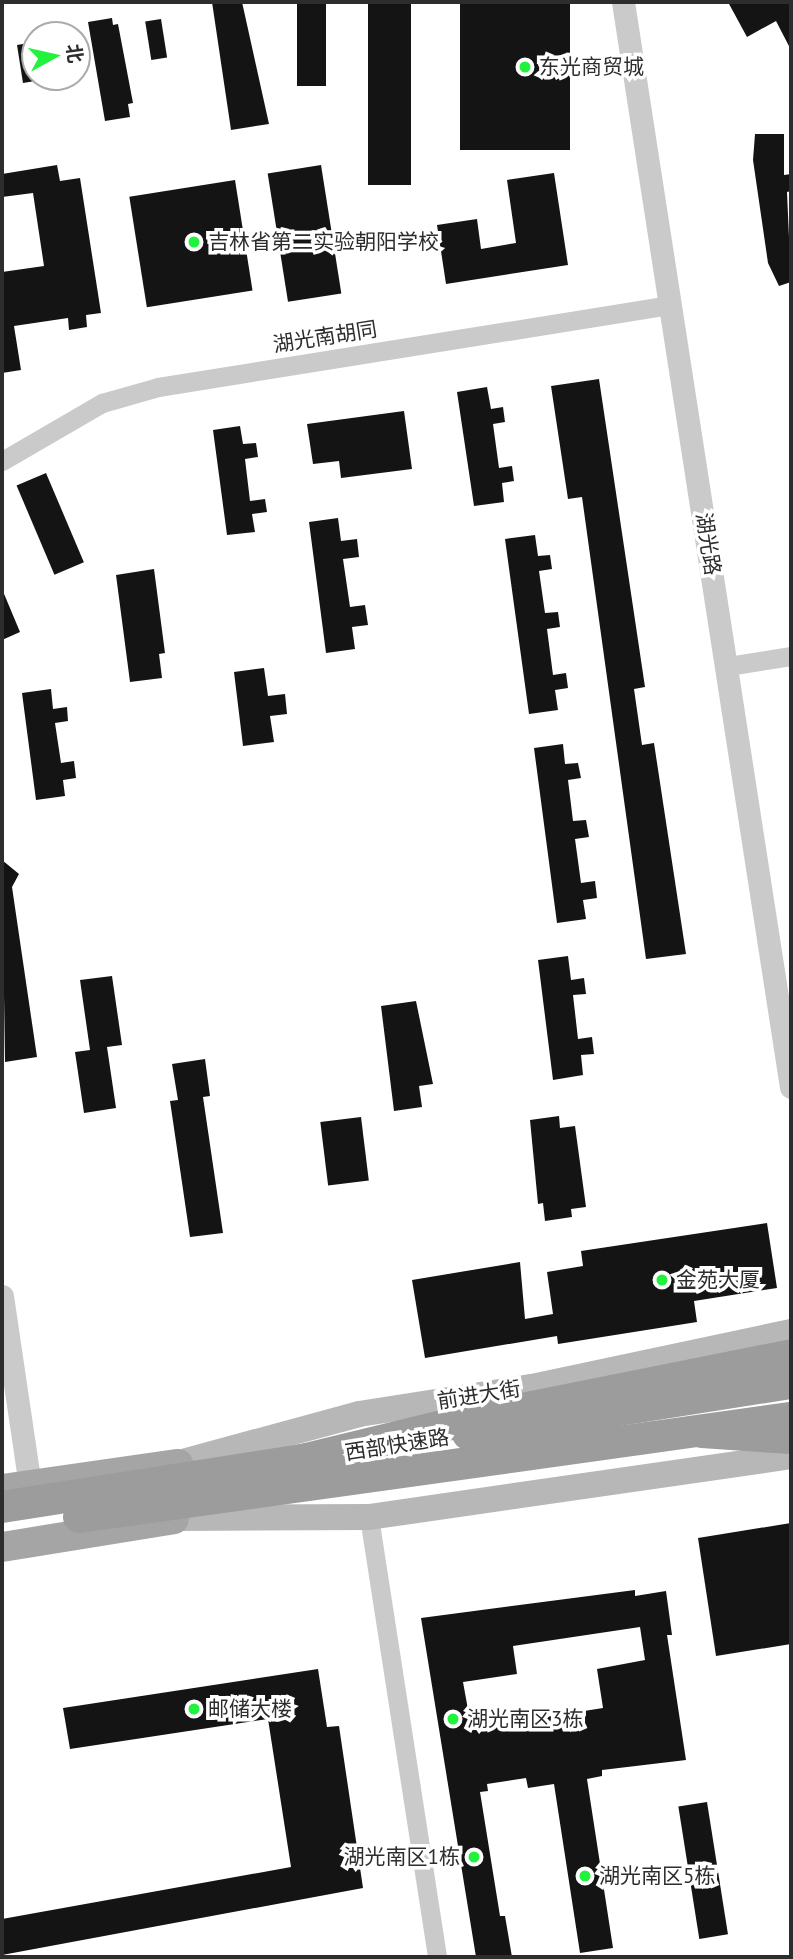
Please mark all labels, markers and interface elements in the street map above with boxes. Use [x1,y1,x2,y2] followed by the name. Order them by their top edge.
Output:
[21,21,91,91] north arrow
[62,42,88,64] text: 北
[539,54,644,80] place label: 东光商贸城
[517,59,533,75] marker: 东光商贸城
[208,229,439,255] place label: 吉林省第二实验朝阳学校
[186,234,202,250] marker: 吉林省第二实验朝阳学校
[271,316,379,358] street label: 湖光南胡同
[691,511,725,577] street label: 湖光路
[676,1267,760,1293] place label: 金苑大厦
[654,1272,670,1288] marker: 金苑大厦
[436,1376,522,1414] street label: 前进大街
[343,1424,451,1466] street label: 西部快速路
[208,1696,292,1722] place label: 邮储大楼
[186,1701,202,1717] marker: 邮储大楼
[467,1706,583,1732] place label: 湖光南区3栋
[445,1711,461,1727] marker: 湖光南区3栋
[344,1844,460,1870] place label: 湖光南区1栋
[466,1849,482,1865] marker: 湖光南区1栋
[599,1863,715,1889] place label: 湖光南区5栋
[577,1868,593,1884] marker: 湖光南区5栋

